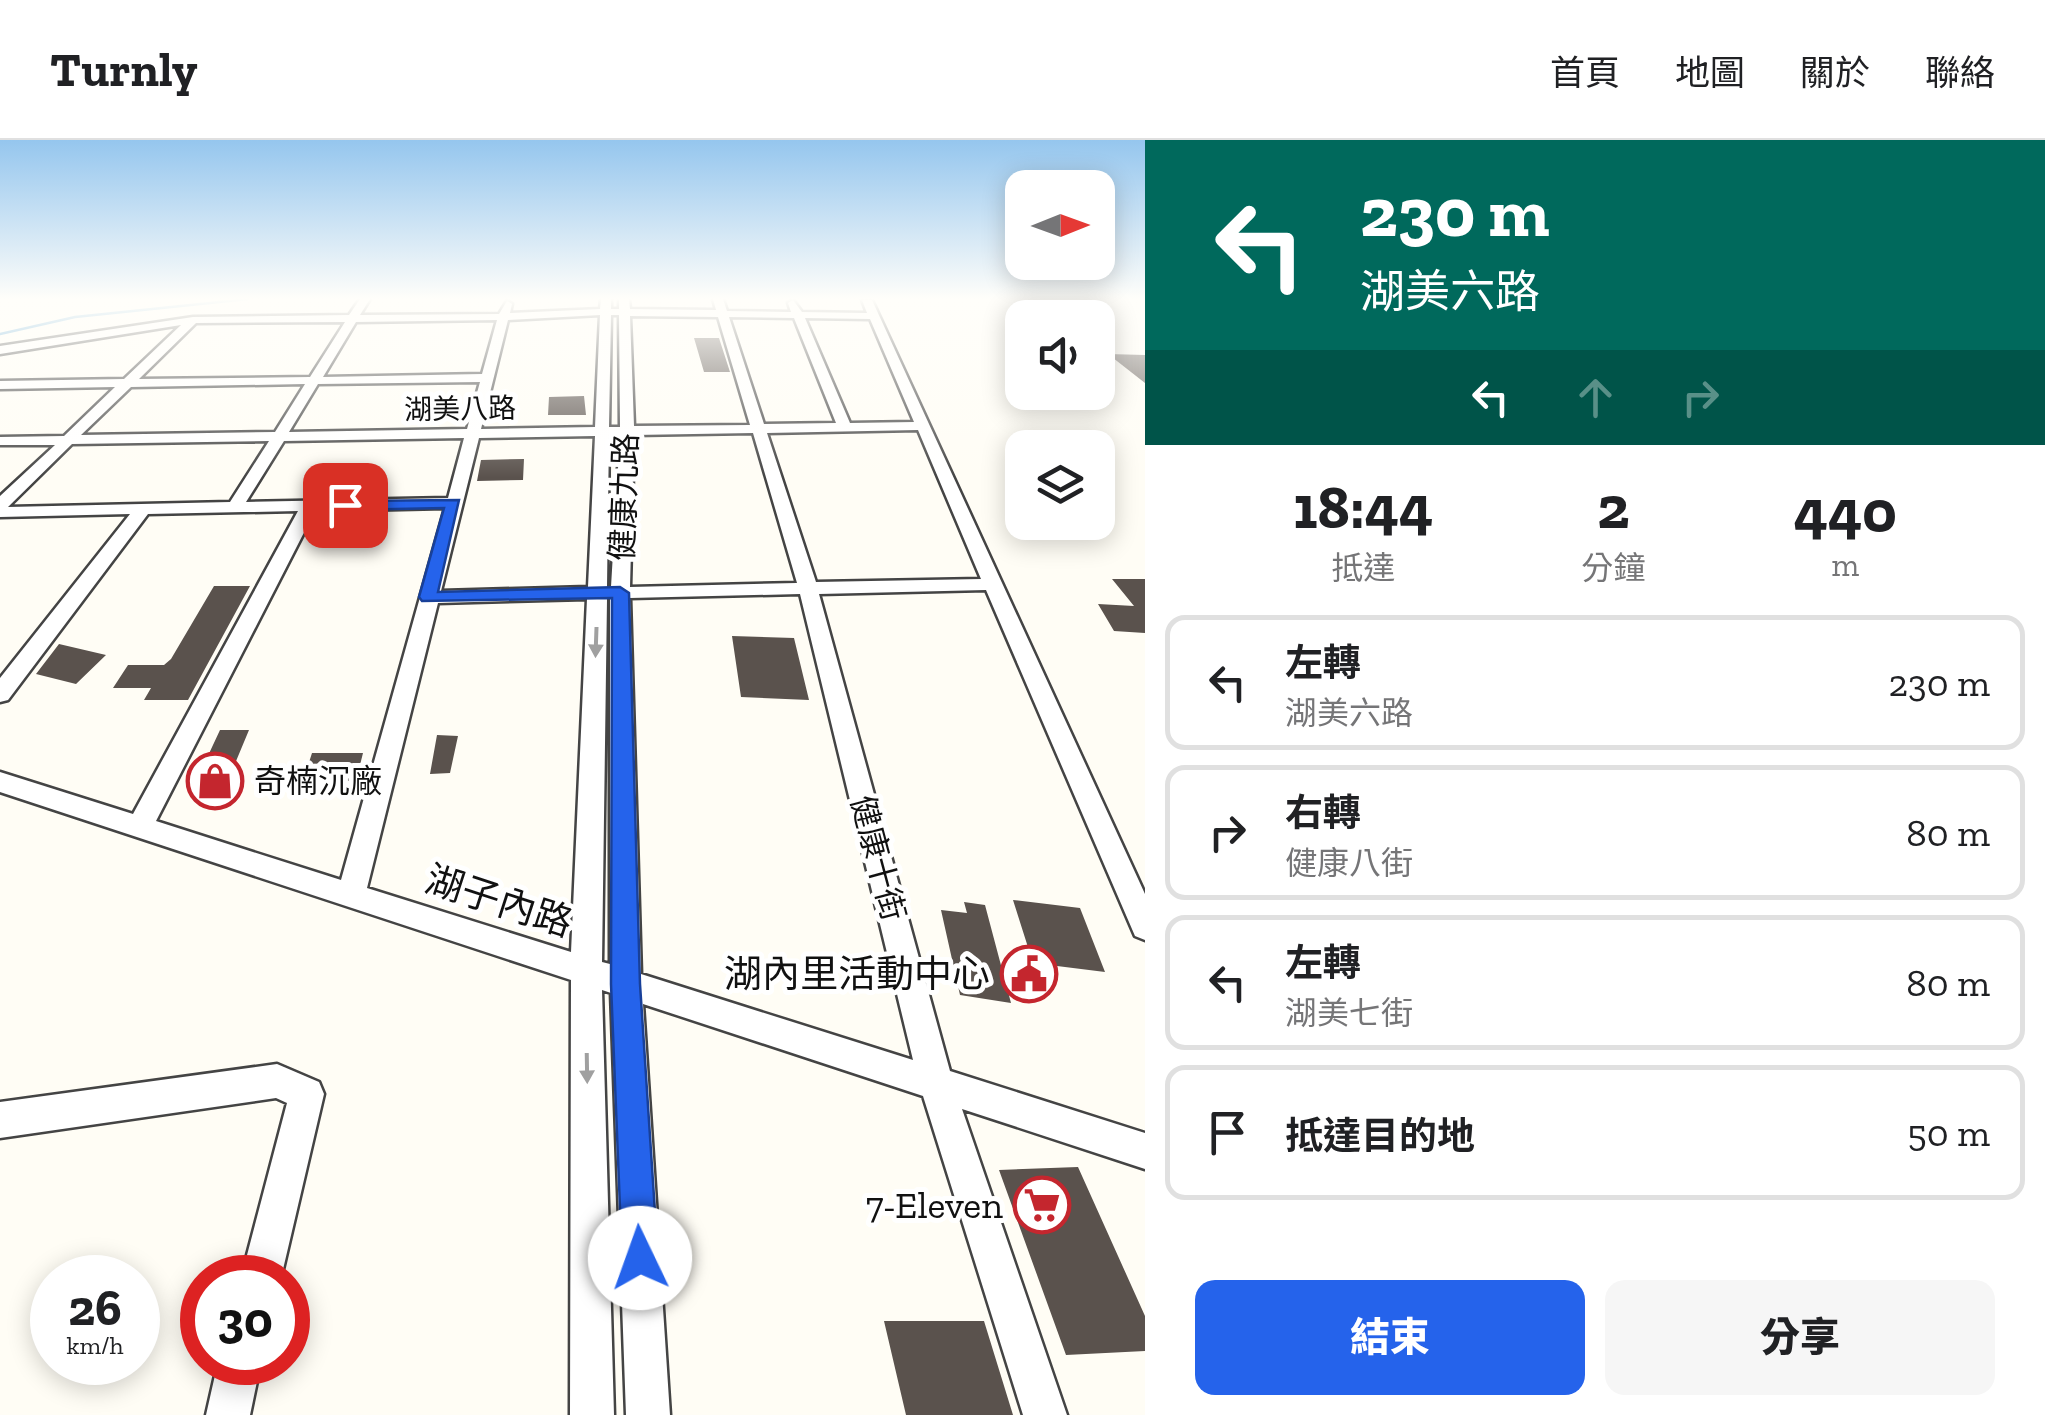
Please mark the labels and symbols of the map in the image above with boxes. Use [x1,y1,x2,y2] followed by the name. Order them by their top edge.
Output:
[1005,170,1115,280] north arrow
[404,392,516,426] street label: 湖美八路
[603,432,645,562] street label: 健康九路
[303,463,388,548] pin
[587,626,603,658] one-way arrow
[185,751,245,811] shop icon: 奇楠沉廠
[254,762,382,800] place label: 奇楠沉廠
[843,791,913,925] street label: 健康十街
[420,856,578,946] street label: 湖子內路
[999,944,1059,1004] public building icon: 湖內里活動中心
[724,951,990,997] place label: 湖內里活動中心
[579,1053,595,1085] one-way arrow
[1012,1175,1072,1235] supermarket icon: 7-Eleven
[866,1182,1003,1228] place label: 7-Eleven
[588,1206,692,1310] position arrow
[180,1255,310,1385] speed limit sign: 30

